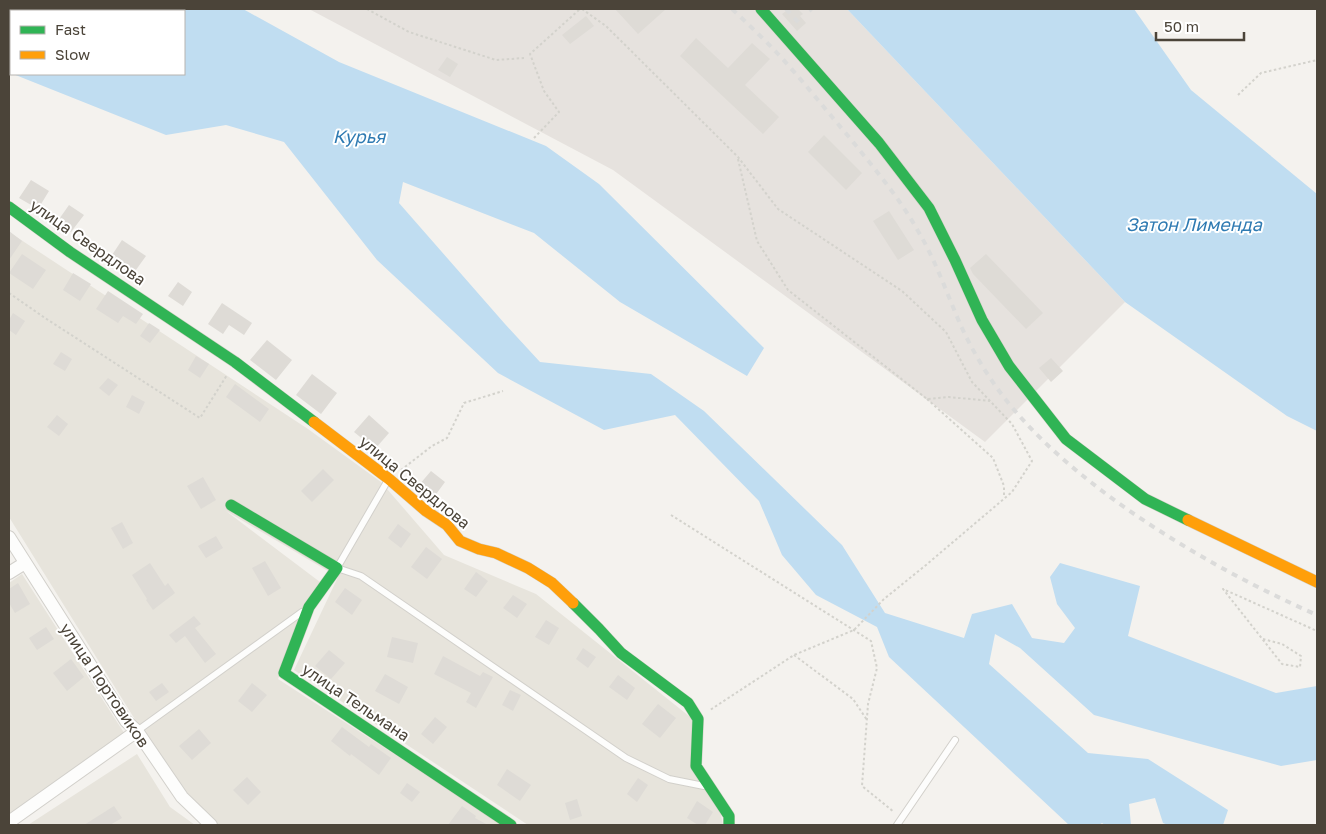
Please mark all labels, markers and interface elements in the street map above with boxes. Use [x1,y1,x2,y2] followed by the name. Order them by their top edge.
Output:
[10,10,185,75] legend
[1156,10,1244,42] scale bar
[1164,17,1199,35] text: 50 m
[55,20,86,38] text: Fast
[55,45,90,63] text: Slow
[333,125,387,147] water label: Курья
[26,195,150,289] street label: улица Свердлова
[1126,213,1263,235] water label: Затон Лименда
[356,431,474,533] street label: улица Свердлова
[56,619,154,751] street label: улица Портовиков
[298,659,414,745] street label: улица Тельмана

